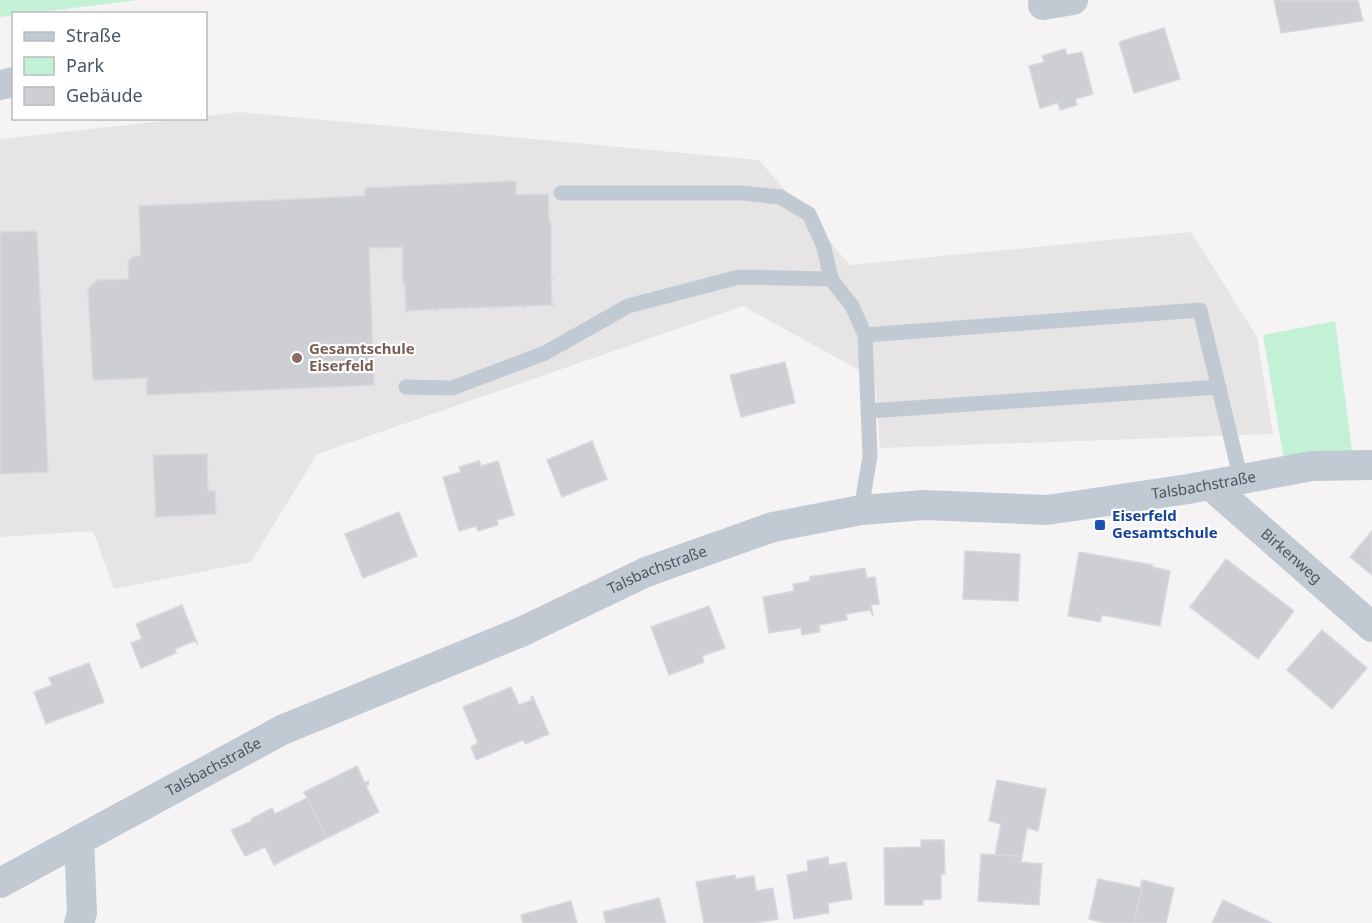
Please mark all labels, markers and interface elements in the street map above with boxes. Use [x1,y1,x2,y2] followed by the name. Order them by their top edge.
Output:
[12,12,207,120] legend
[66,23,121,47] text: Straße
[66,53,104,77] text: Park
[66,83,143,107] text: Gebäude
[309,338,415,375] place label: Gesamtschule Eiserfeld
[290,351,304,365] marker: Gesamtschule Eiserfeld
[1150,466,1257,503] street label: Talsbachstraße
[1112,505,1218,542] place label: Eiserfeld Gesamtschule
[1093,518,1107,532] marker: Eiserfeld Gesamtschule
[1257,523,1327,588] street label: Birkenweg
[604,540,709,598] street label: Talsbachstraße
[162,732,264,800] street label: Talsbachstraße

